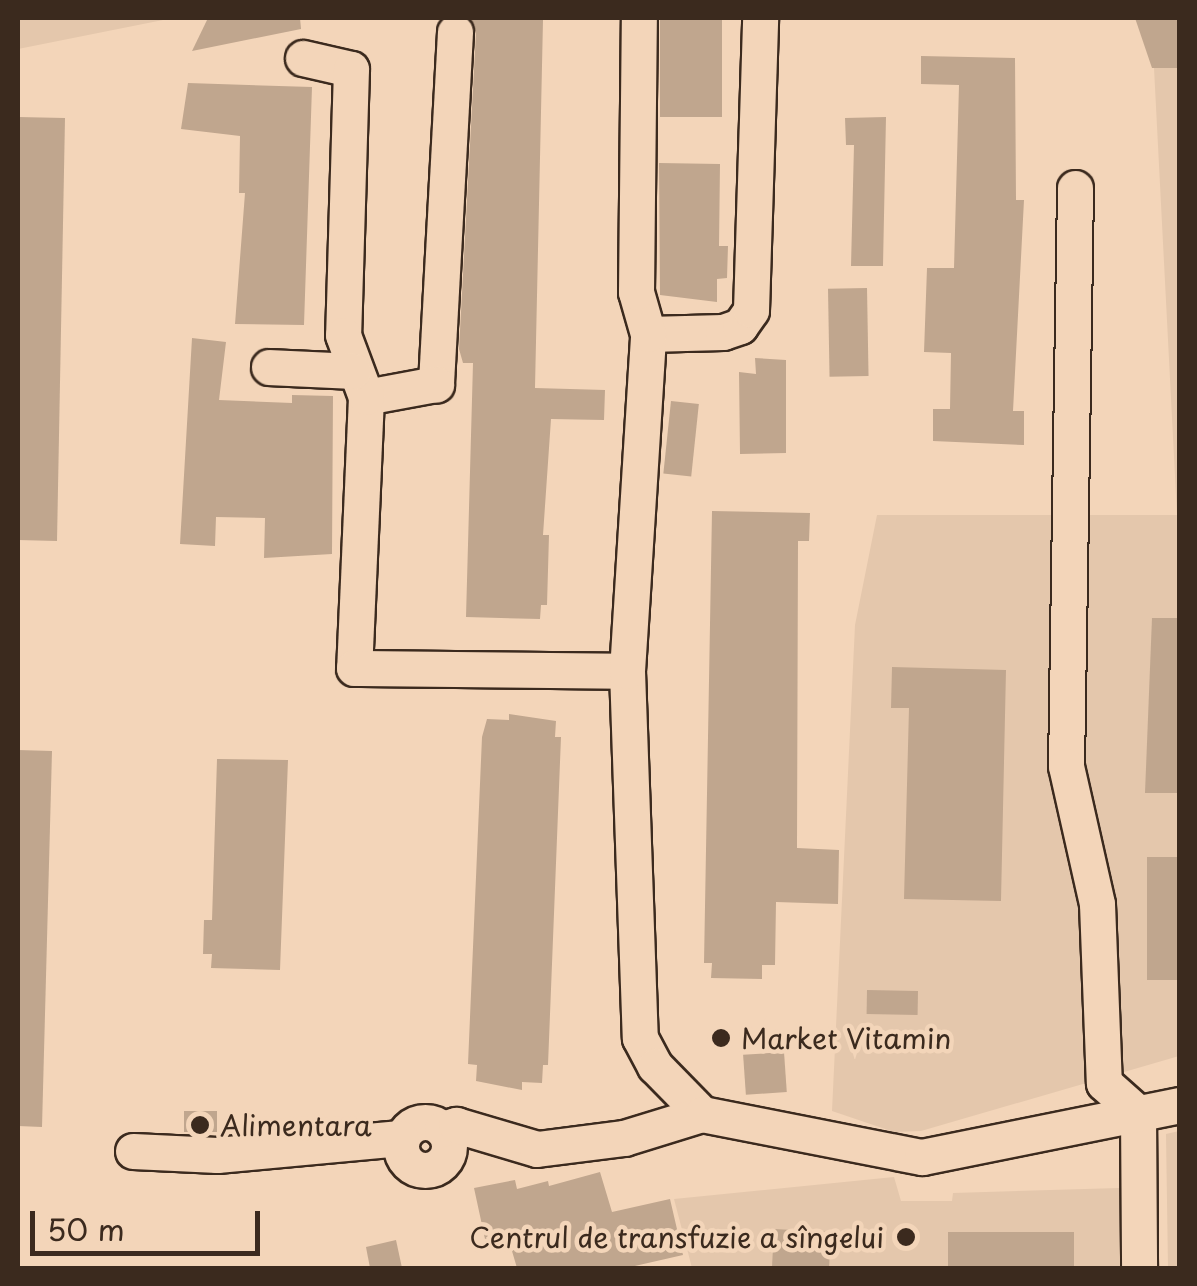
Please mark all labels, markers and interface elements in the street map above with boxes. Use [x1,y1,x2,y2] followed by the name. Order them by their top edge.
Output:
[741,1021,954,1055] place label: Market Vitamin
[710,1027,732,1049] marker: Market Vitamin
[220,1108,372,1142] place label: Alimentara
[189,1114,211,1136] marker: Alimentara
[35,1191,265,1253] scale bar
[47,1206,125,1251] text: 50 m
[466,1220,884,1254] place label: Centrul de transfuzie a sîngelui
[893,1224,919,1250] marker: Centrul de transfuzie a sîngelui

